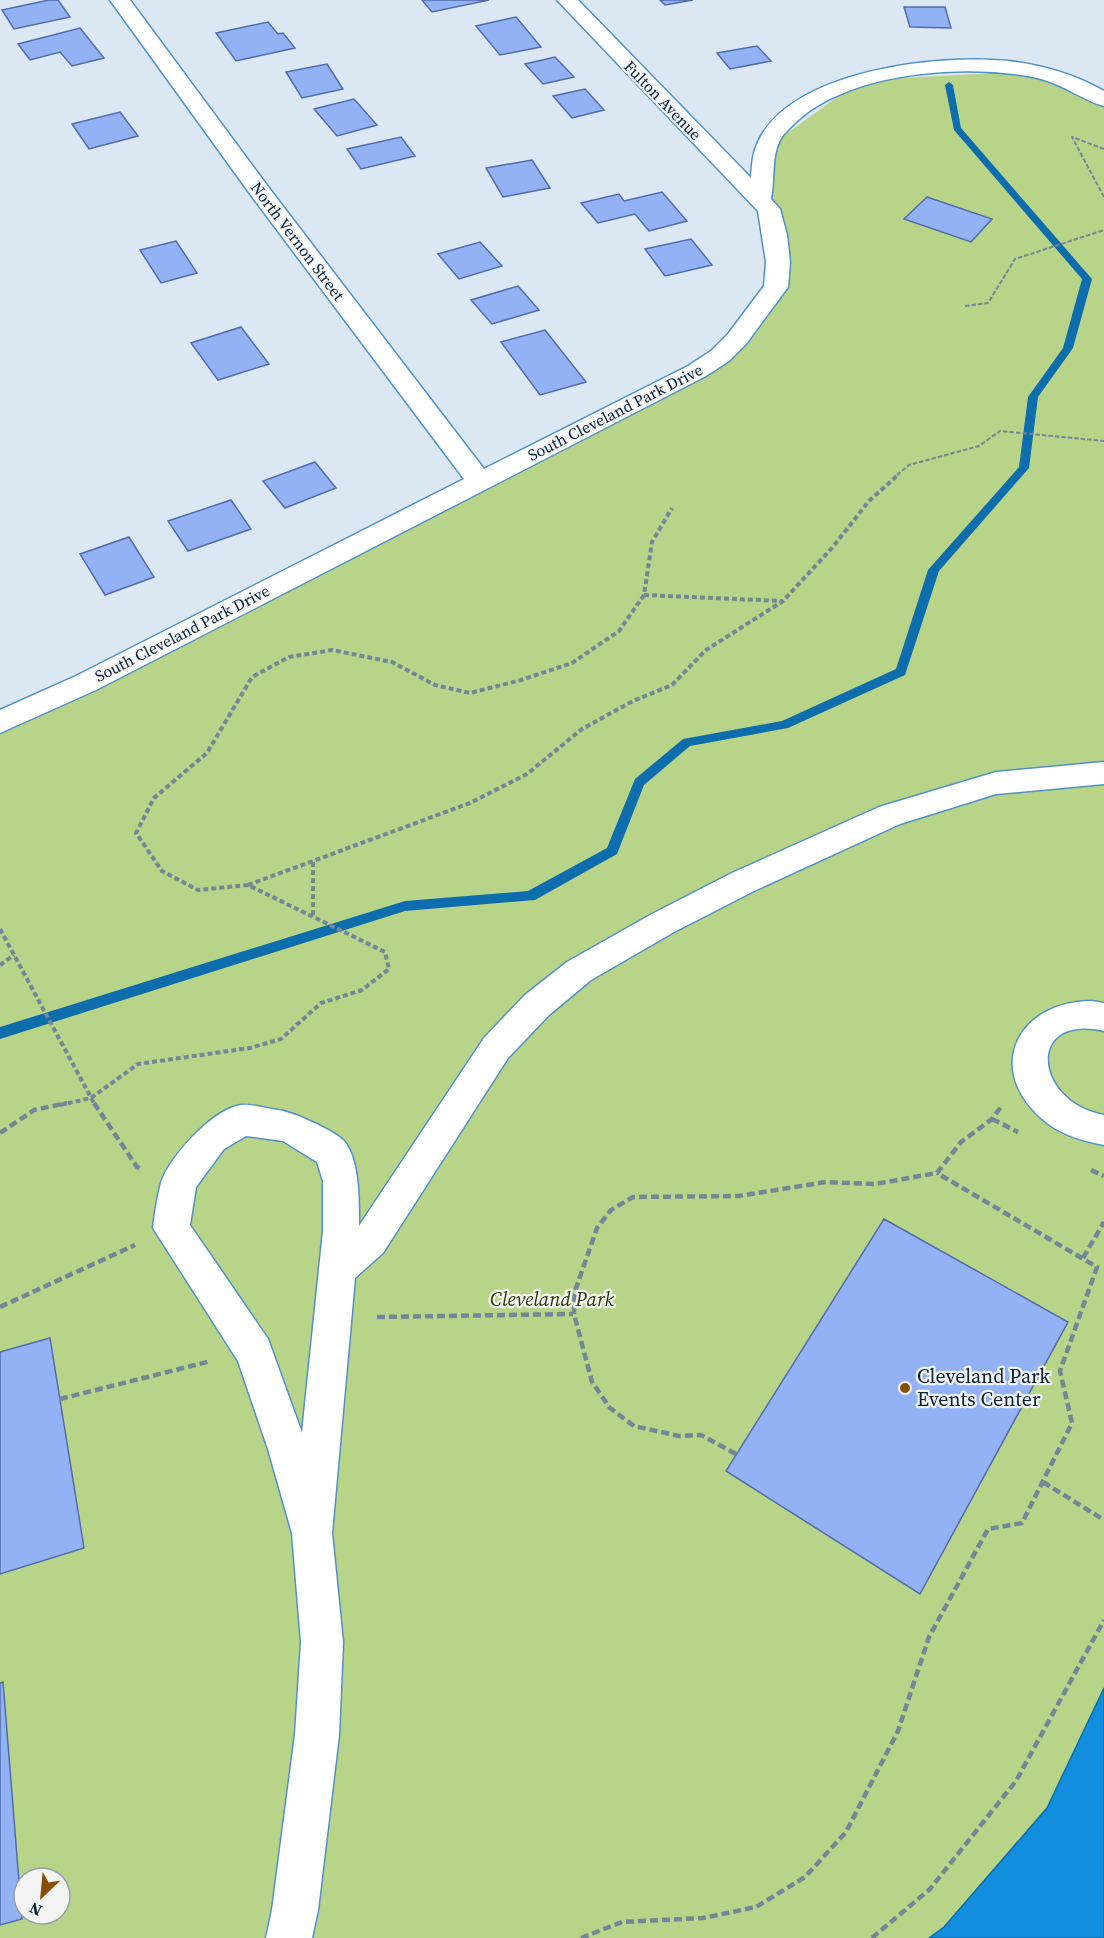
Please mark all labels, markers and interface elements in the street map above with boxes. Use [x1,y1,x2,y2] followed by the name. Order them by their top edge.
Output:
[619,55,707,145] street label: Fulton Avenue
[246,177,350,305] street label: North Vernon Street
[524,358,706,466] street label: South Cleveland Park Drive
[91,579,273,687] street label: South Cleveland Park Drive
[490,1285,614,1313] park label: Cleveland Park
[917,1362,1050,1413] place label: Cleveland Park Events Center
[898,1381,912,1395] marker: Cleveland Park Events Center
[12,1866,72,1926] north arrow
[25,1897,45,1922] text: N

